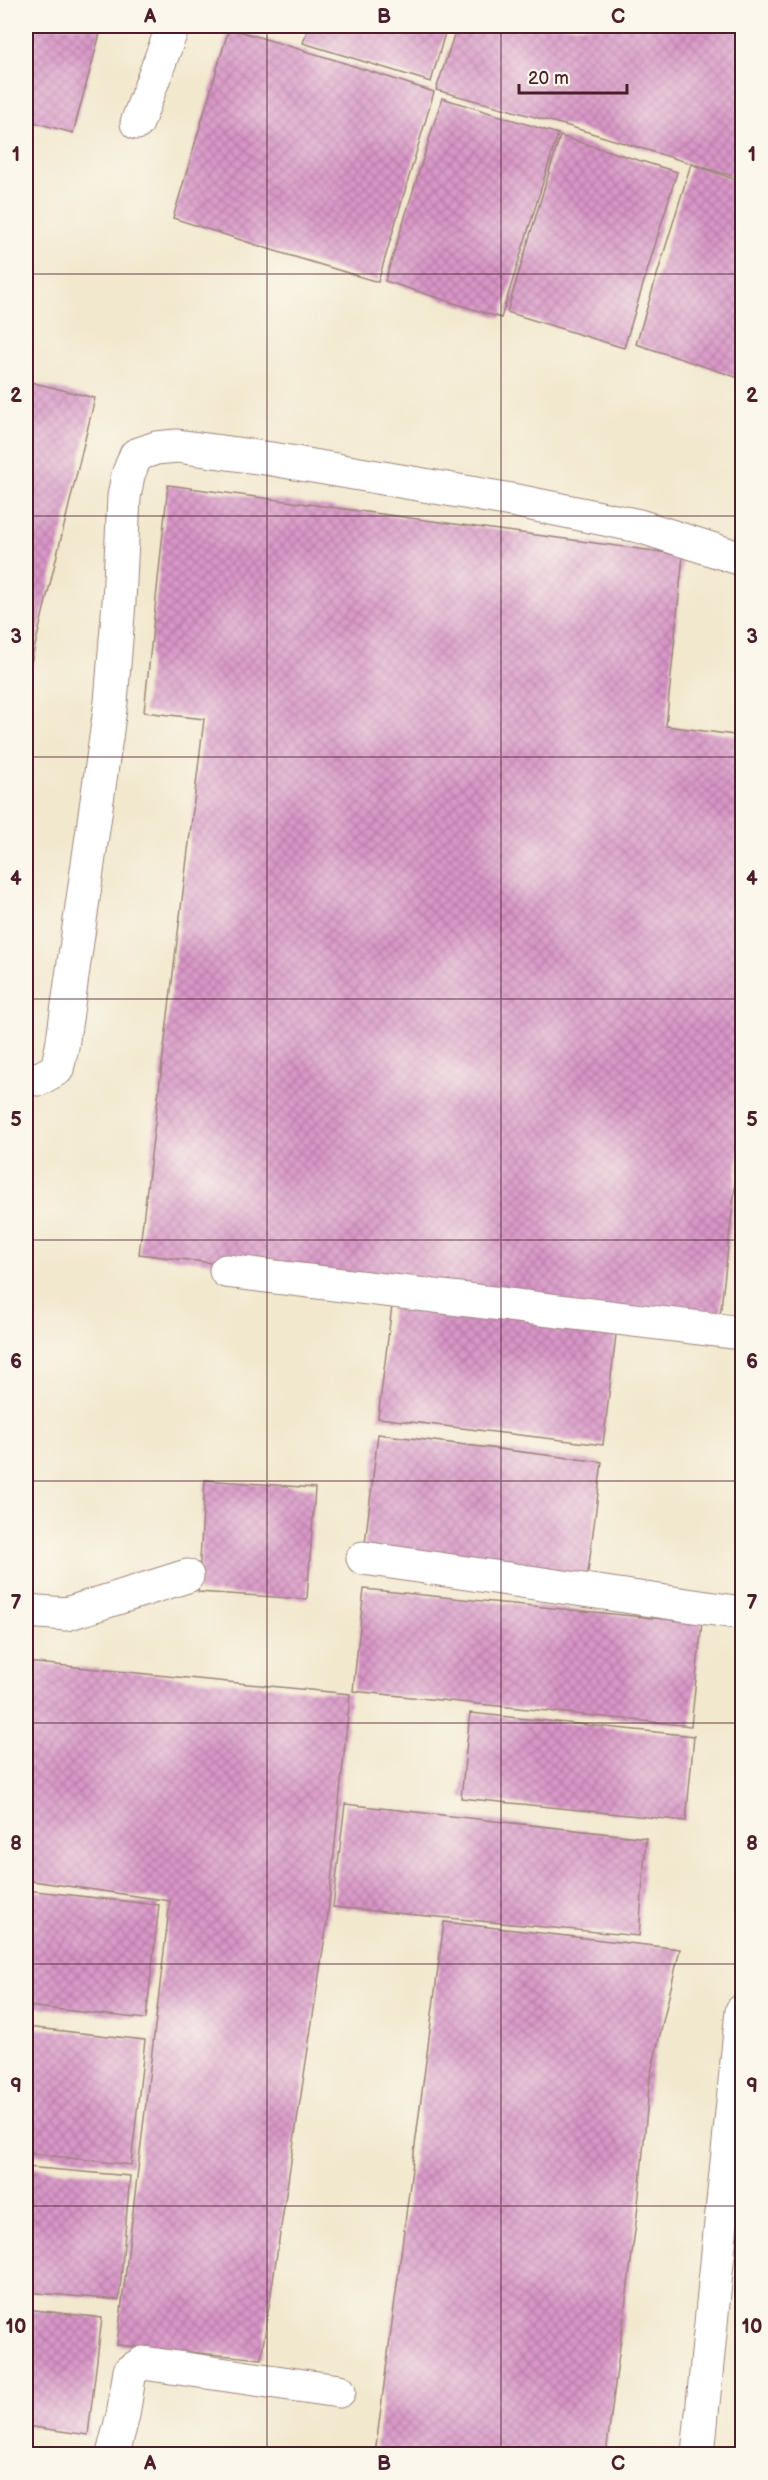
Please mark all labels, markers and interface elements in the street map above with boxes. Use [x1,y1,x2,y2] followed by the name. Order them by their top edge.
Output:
[143,5,157,29] text: A
[377,5,391,29] text: B
[611,5,625,29] text: C
[519,57,627,95] scale bar
[528,68,569,89] text: 20 m
[12,143,20,167] text: 1
[748,143,756,167] text: 1
[10,384,22,408] text: 2
[746,384,758,408] text: 2
[10,625,22,649] text: 3
[746,625,758,649] text: 3
[10,867,22,891] text: 4
[746,867,758,891] text: 4
[10,1108,22,1132] text: 5
[746,1108,758,1132] text: 5
[10,1350,22,1374] text: 6
[746,1350,758,1374] text: 6
[10,1591,22,1615] text: 7
[746,1591,758,1615] text: 7
[10,1832,22,1856] text: 8
[746,1832,758,1856] text: 8
[10,2074,22,2098] text: 9
[746,2074,758,2098] text: 9
[6,2315,26,2339] text: 10
[742,2315,762,2339] text: 10
[143,2452,157,2476] text: A
[377,2452,391,2476] text: B
[611,2452,625,2476] text: C

